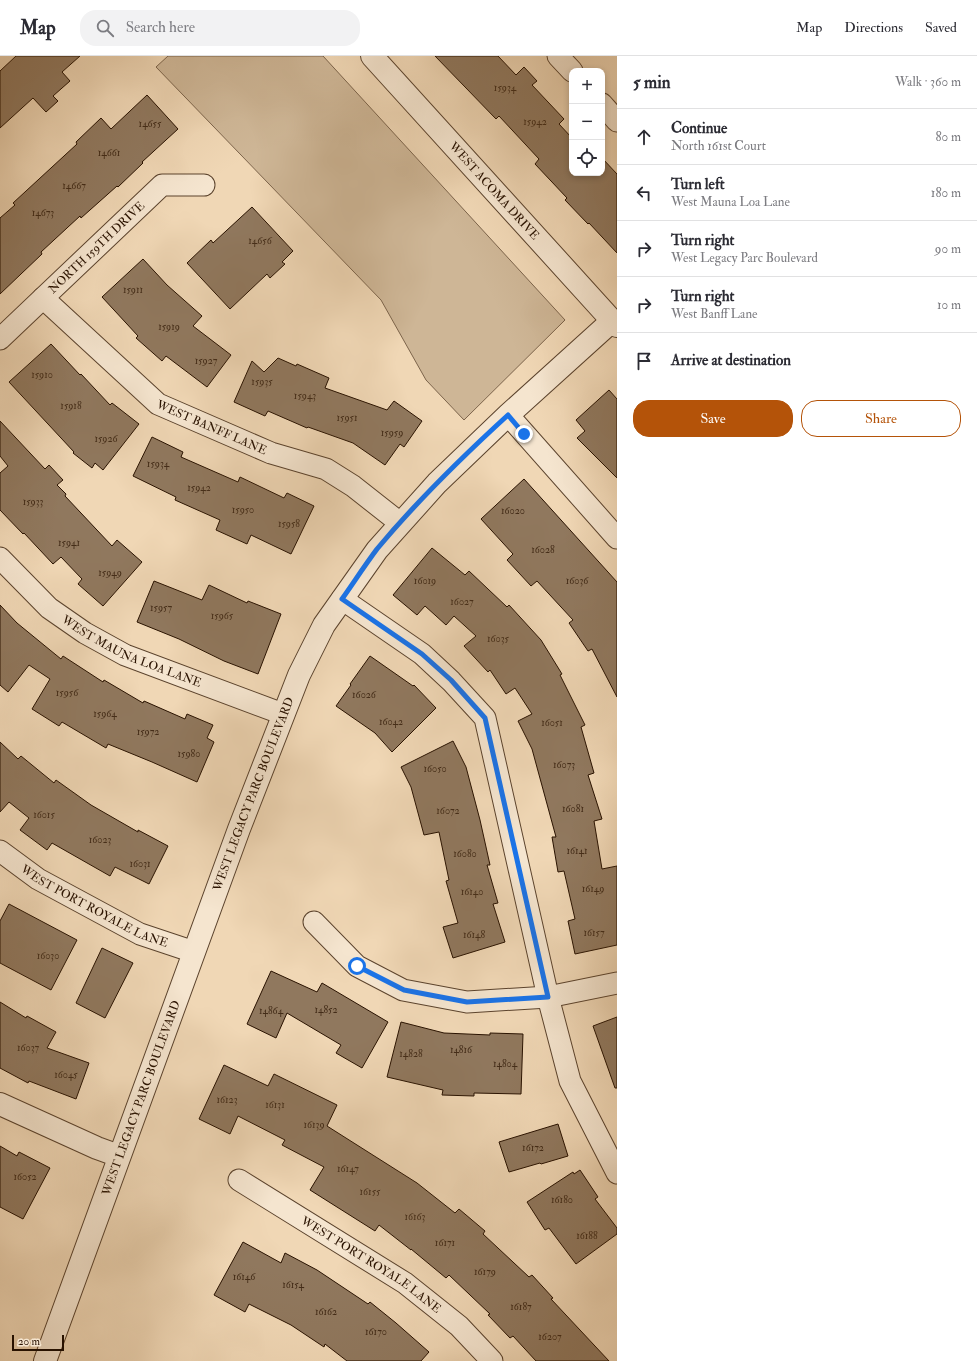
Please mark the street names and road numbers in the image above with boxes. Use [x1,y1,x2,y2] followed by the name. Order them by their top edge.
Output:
[445,138,543,243] street label: WEST ACOMA DRIVE
[45,198,148,297] street label: NORTH 159TH DRIVE
[153,396,270,458] street label: WEST BANFF LANE
[58,611,204,691] street label: WEST MAUNA LOA LANE
[209,695,297,894] street label: WEST LEGACY PARC BOULEVARD
[17,861,170,950] street label: WEST PORT ROYALE LANE
[98,998,183,1198] street label: WEST LEGACY PARC BOULEVARD
[298,1212,444,1316] street label: WEST PORT ROYALE LANE

